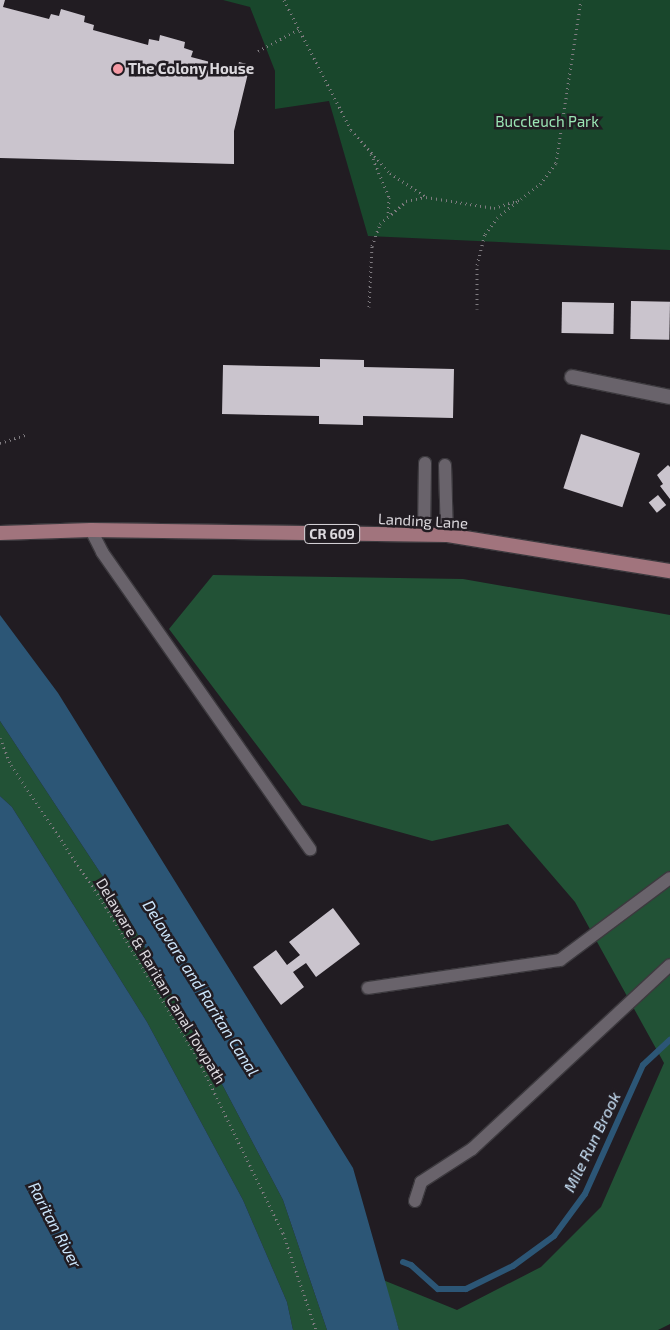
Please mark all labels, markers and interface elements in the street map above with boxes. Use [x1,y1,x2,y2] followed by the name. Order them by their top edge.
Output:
[128,60,254,78] place label: The Colony House
[112,63,124,75] marker: The Colony House
[495,113,599,131] park label: Buccleuch Park
[378,510,468,532] street label: Landing Lane
[303,522,361,546] road number: CR 609
[92,875,230,1087] street label: Delaware & Raritan Canal Towpath
[139,896,263,1080] water label: Delaware and Raritan Canal
[559,1089,625,1195] water label: Mile Run Brook
[24,1179,86,1271] water label: Raritan River

